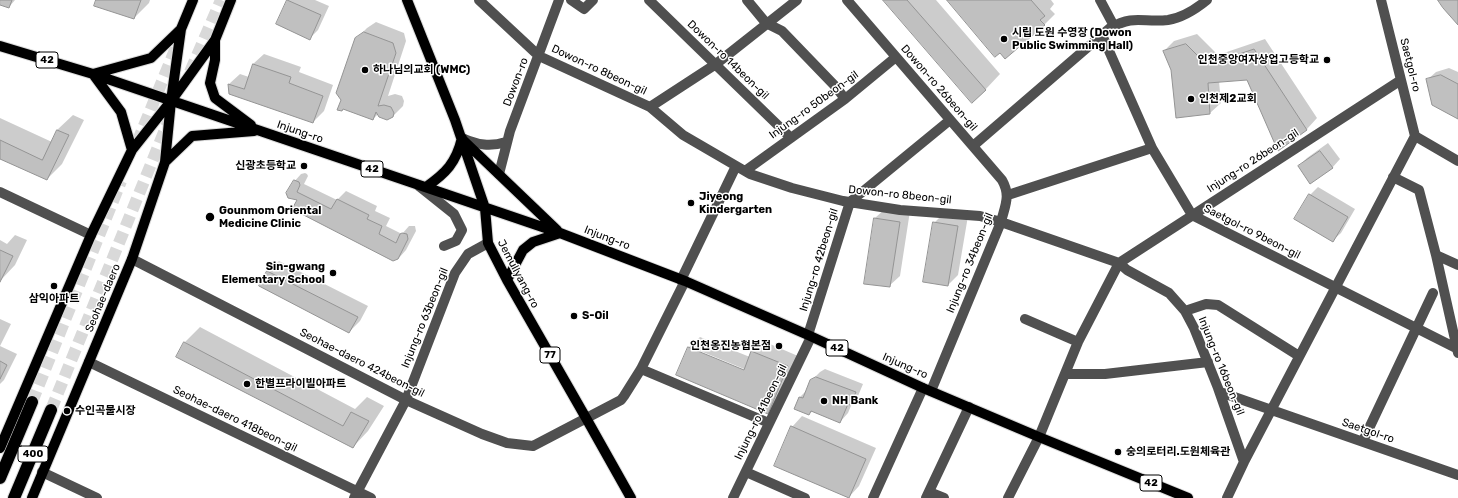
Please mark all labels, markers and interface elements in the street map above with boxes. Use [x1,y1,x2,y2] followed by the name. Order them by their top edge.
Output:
[684,18,772,102] street label: Dowon-ro 14beon-gil
[1012,26,1133,52] place label: 시립 도원 수영장 (Dowon Public Swimming Hall)
[999,34,1009,44] marker: 시립 도원 수영장 (Dowon Public Swimming Hall)
[1397,37,1423,93] street label: Saetgol-ro
[549,42,649,98] street label: Dowon-ro 8beon-gil
[898,42,980,134] street label: Dowon-ro 26beon-gil
[36,52,58,68] road number: 42
[1198,53,1319,67] place label: 인천중앙여자상업고등학교
[1322,55,1332,65] marker: 인천중앙여자상업고등학교
[501,56,531,108] street label: Dowon-ro
[373,63,470,77] place label: 하나님의교회 (WMC)
[360,65,370,75] marker: 하나님의교회 (WMC)
[767,68,861,142] street label: Injung-ro 50beon-gil
[1199,92,1257,106] place label: 인천제2교회
[1186,94,1196,104] marker: 인천제2교회
[275,118,325,146] street label: Injung-ro
[1205,126,1301,196] street label: Injung-ro 26beon-gil
[235,159,296,173] place label: 신광초등학교
[299,161,309,171] marker: 신광초등학교
[361,161,383,177] road number: 42
[848,183,952,207] street label: Dowon-ro 8beon-gil
[699,190,772,216] place label: Jiyeong Kindergarten
[686,198,696,208] marker: Jiyeong Kindergarten
[1201,202,1303,262] street label: Saetgol-ro 9beon-gil
[219,204,321,230] place label: Gounmom Oriental Medicine Clinic
[797,207,841,313] street label: Injung-ro 42beon-gil
[204,211,216,223] marker: Gounmom Oriental Medicine Clinic
[944,211,996,315] street label: Injung-ro 34beon-gil
[582,223,632,253] street label: Injung-ro
[494,237,542,311] street label: Jemullyang-ro
[222,260,325,286] place label: Sin-gwang Elementary School
[83,262,123,334] street label: Seohae-daero
[399,266,451,370] street label: Injung-ro 63beon-gil
[328,268,338,278] marker: Sin-gwang Elementary School
[49,281,59,291] marker: 삼익아파트
[29,292,79,306] place label: 삼익아파트
[582,309,609,323] place label: S-Oil
[569,311,579,321] marker: S-Oil
[1195,315,1247,417] street label: Injung-ro 16beon-gil
[297,326,427,400] street label: Seohae-daero 424beon-gil
[690,339,771,353] place label: 인천옹진농협본점
[826,340,848,356] road number: 42
[774,341,784,351] marker: 인천옹진농협본점
[540,347,560,363] road number: 77
[880,350,930,382] street label: Injung-ro
[732,362,790,462] street label: Injung-ro 41beon-gil
[255,377,346,391] place label: 한별프라이빌아파트
[242,379,252,389] marker: 한별프라이빌아파트
[171,383,299,455] street label: Seohae-daero 418beon-gil
[832,394,878,408] place label: NH Bank
[819,396,829,406] marker: NH Bank
[75,404,136,418] place label: 수인곡물시장
[62,406,72,416] marker: 수인곡물시장
[1340,416,1396,446] street label: Saetgol-ro
[1126,445,1230,459] place label: 숭의로터리.도원체육관
[18,446,48,462] road number: 400
[1113,447,1123,457] marker: 숭의로터리.도원체육관
[1140,475,1162,491] road number: 42

